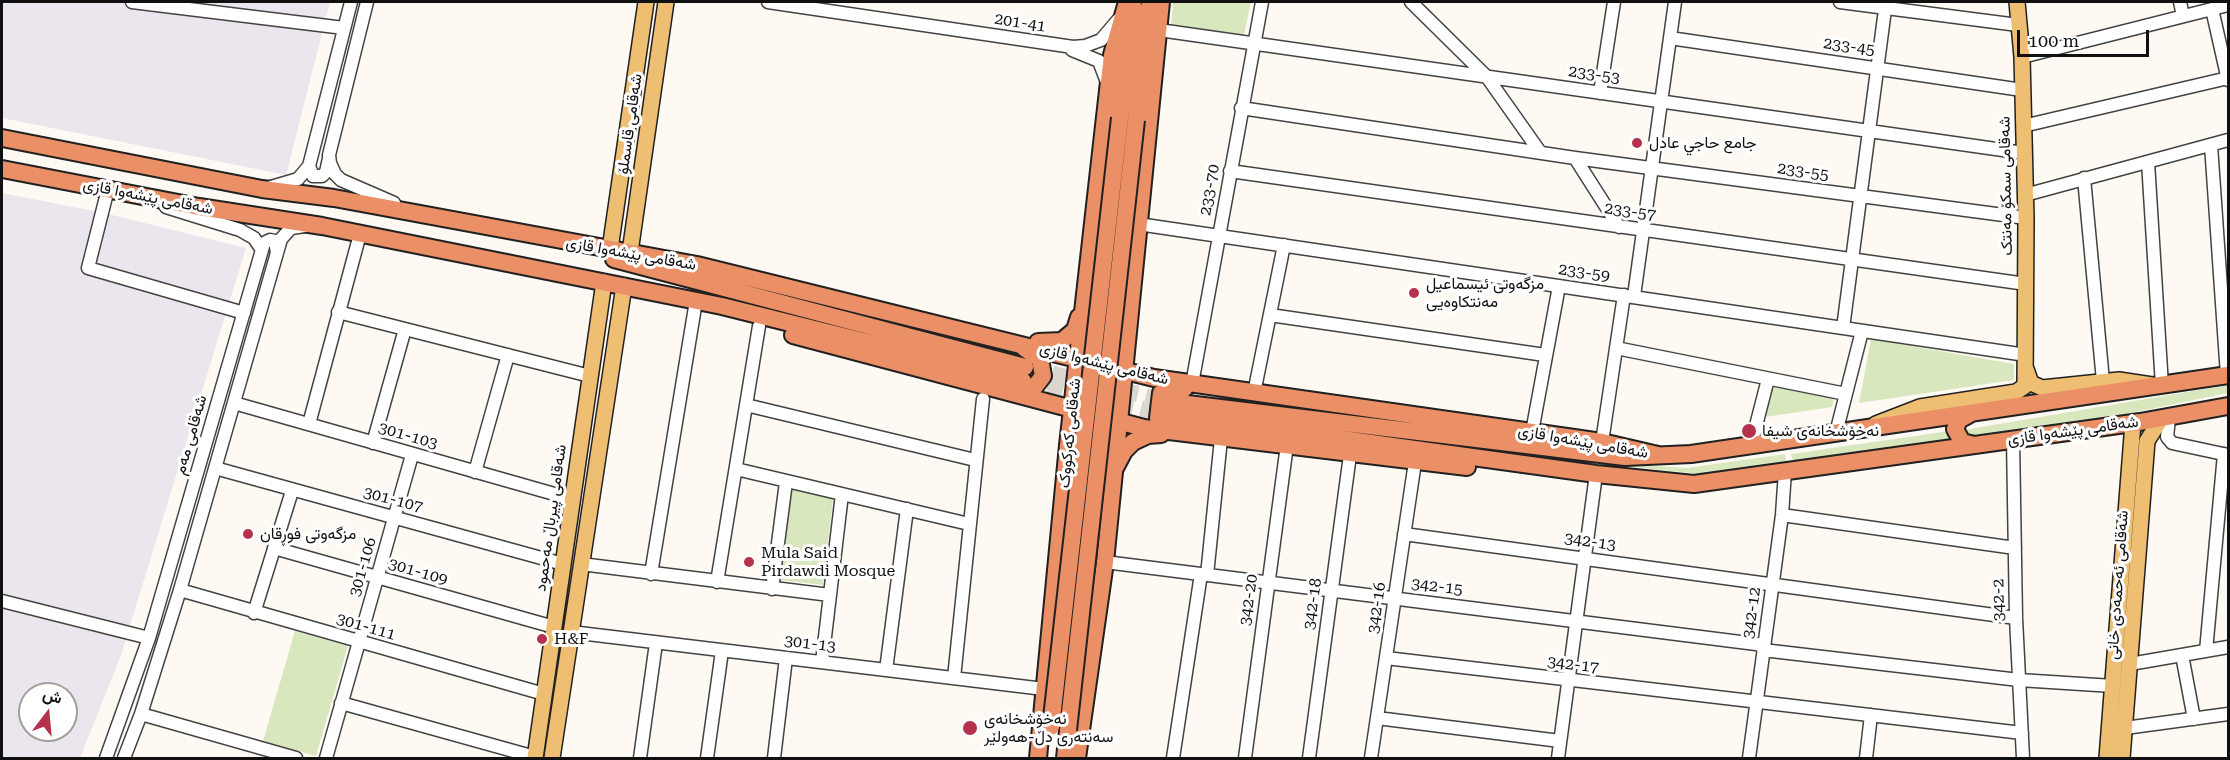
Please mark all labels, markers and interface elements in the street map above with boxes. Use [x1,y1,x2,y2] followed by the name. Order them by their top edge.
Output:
[993,9,1047,37] street label: 201-41
[2020,18,2152,56] scale bar
[2028,30,2079,51] text: 100 m
[1822,34,1876,60] street label: 233-45
[1567,62,1621,88] street label: 233-53
[613,73,647,175] street label: شەقامی قاسملۆ
[1995,116,2017,256] street label: شەقامی سمکۆ مەنتک
[1649,133,1757,153] place label: جامع حاجي عادل
[1630,136,1644,150] marker: جامع حاجي عادل
[1776,159,1830,185] street label: 233-55
[1196,163,1224,217] street label: 233-70
[81,175,215,219] street label: شەقامی پێشەوا قازی
[1603,199,1657,225] street label: 233-57
[564,233,698,275] street label: شەقامی پێشەوا قازی
[1557,260,1611,286] street label: 233-59
[1426,274,1544,312] place label: مزگەوتی ئیسماعیل مەنتکاوەیی
[1407,286,1421,300] marker: مزگەوتی ئیسماعیل مەنتکاوەیی
[1038,339,1170,389] street label: شەقامی پێشەوا قازی
[1055,377,1085,489] street label: شەقامی کەرکووک
[170,393,212,477] street label: شەقامی مەم
[2006,412,2140,450] street label: شەقامی پێشەوا قازی
[376,418,440,454] street label: 301-103
[1516,421,1650,463] street label: شەقامی پێشەوا قازی
[1762,421,1879,441] place label: نەخۆشخانەی شیفا
[1740,422,1758,440] marker: نەخۆشخانەی شیفا
[531,443,571,593] street label: شەقامی پیرباڵ مەحمود
[361,483,425,517] street label: 301-107
[2103,510,2133,660] street label: شەقامی ئەحمەدی خانی
[260,524,356,544] place label: مزگەوتی فوڕقان
[241,527,255,541] marker: مزگەوتی فوڕقان
[1563,529,1617,555] street label: 342-13
[345,535,381,599] street label: 301-106
[761,543,895,581] place label: Mula Said Pirdawdi Mosque
[386,554,450,590] street label: 301-109
[742,555,756,569] marker: Mula Said Pirdawdi Mosque
[1236,573,1262,627] street label: 342-20
[1410,574,1464,600] street label: 342-15
[1300,577,1326,631] street label: 342-18
[1989,578,2009,622] street label: 342-2
[1364,581,1390,635] street label: 342-16
[1739,586,1765,640] street label: 342-12
[334,609,398,645] street label: 301-111
[554,629,588,649] place label: H&F
[783,631,837,657] street label: 301-13
[535,632,549,646] marker: H&F
[1546,652,1600,678] street label: 342-17
[18,682,78,742] north arrow
[41,684,64,708] text: ش
[984,709,1113,747] place label: نەخۆشخانەی سەنتەری دڵ-هەولێر
[961,719,979,737] marker: نەخۆشخانەی سەنتەری دڵ-هەولێر

